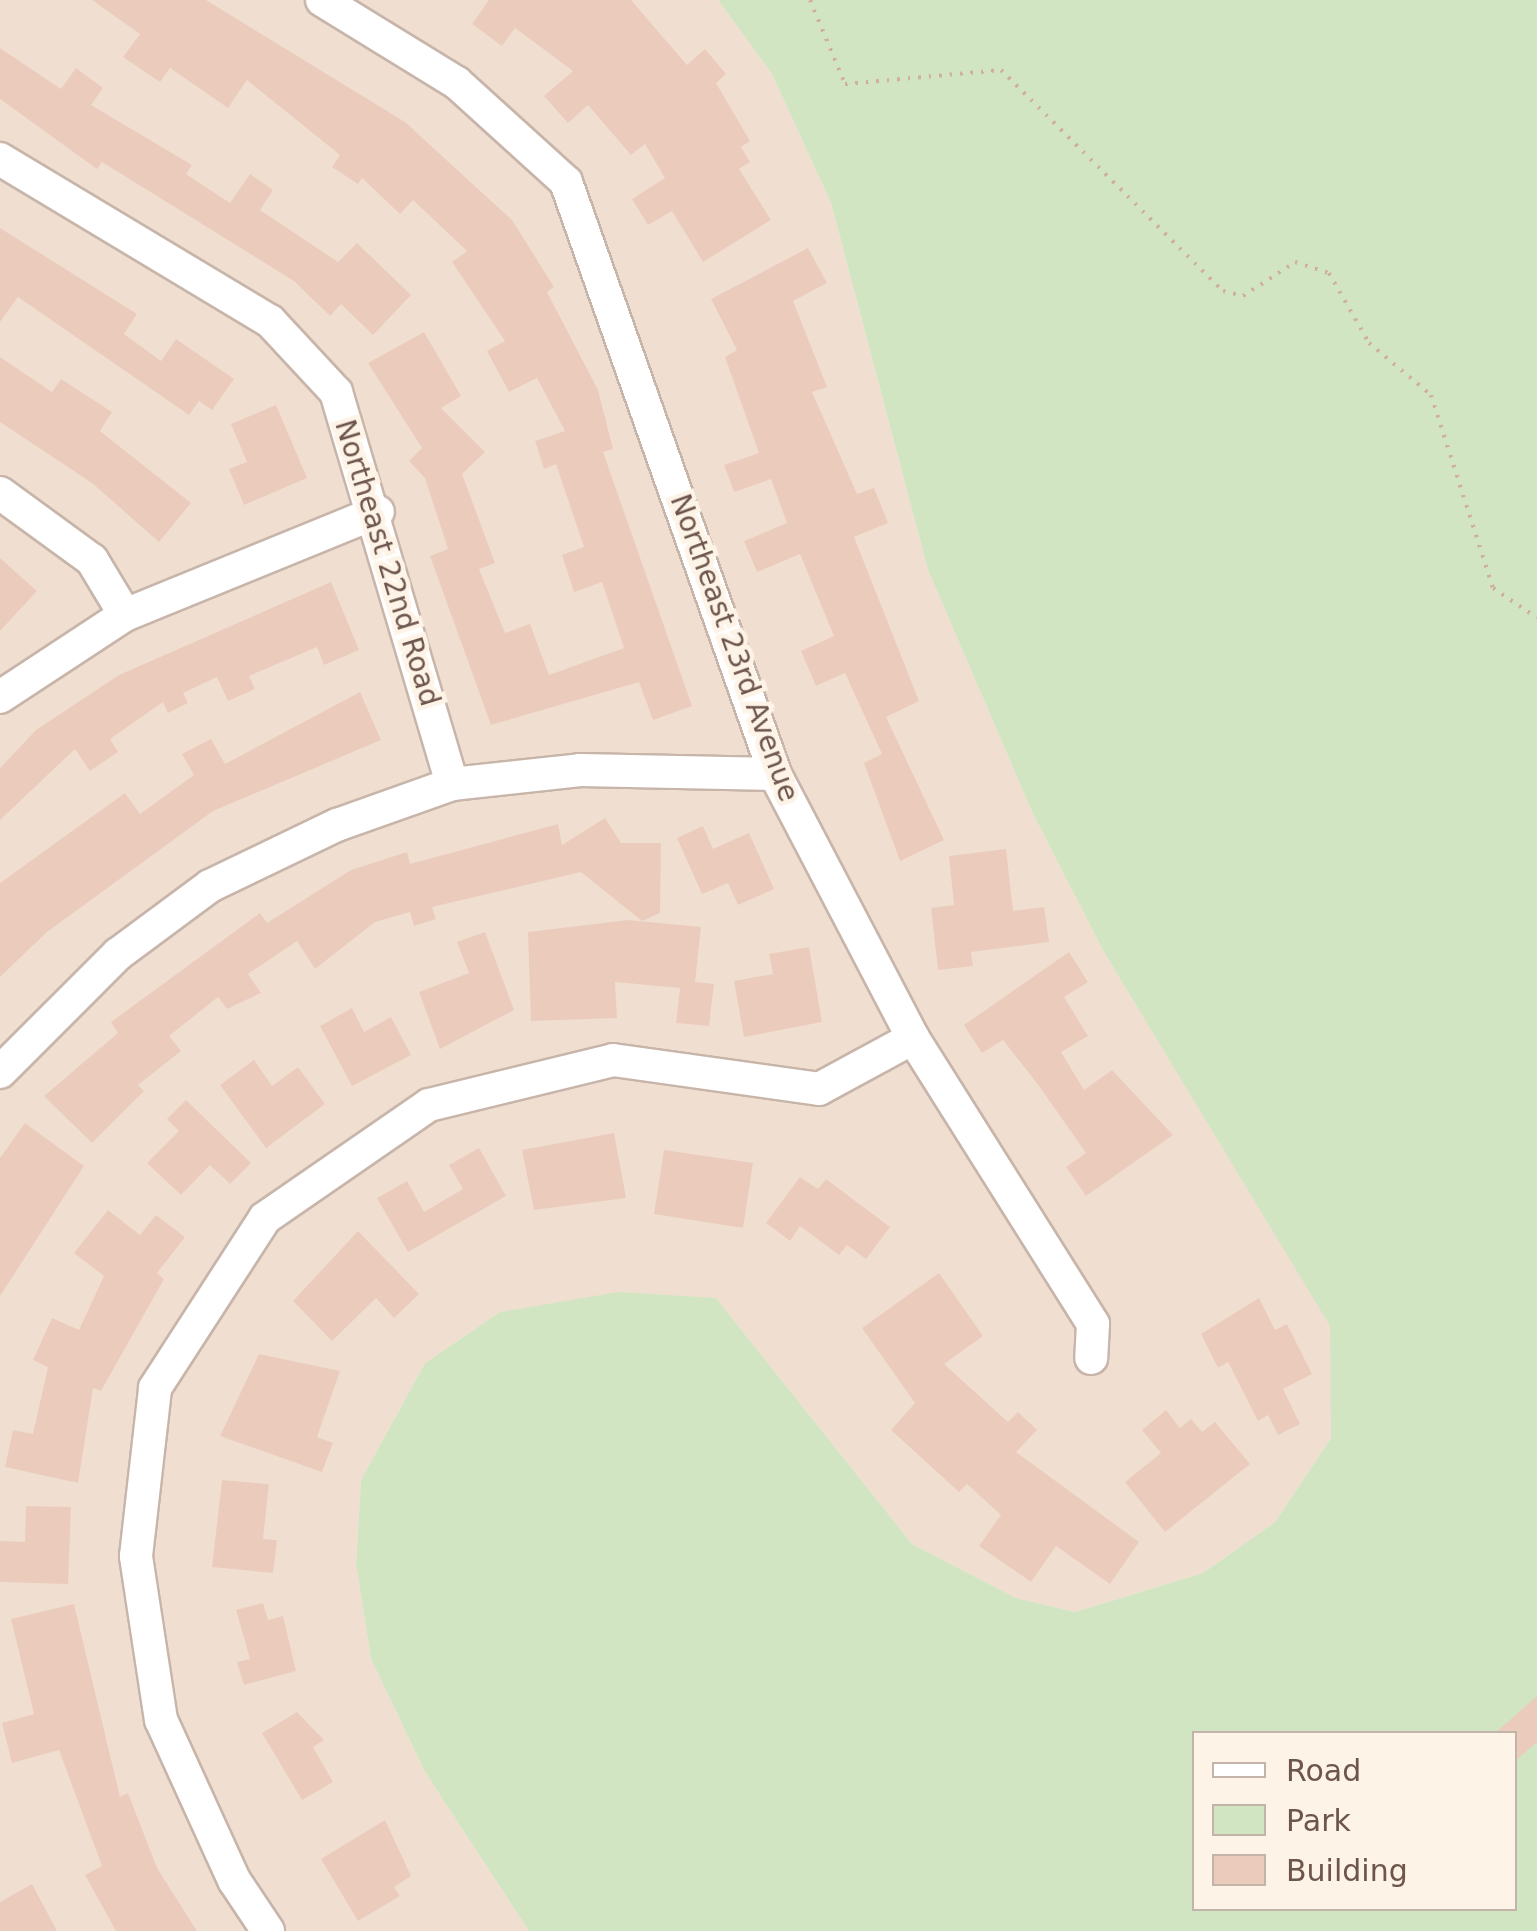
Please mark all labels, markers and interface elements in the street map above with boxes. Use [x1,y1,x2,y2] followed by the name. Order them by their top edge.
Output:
[327,416,447,710] street label: Northeast 22nd Road
[663,490,805,806] street label: Northeast 23rd Avenue
[1192,1731,1517,1911] legend
[1286,1753,1361,1788] text: Road
[1286,1803,1351,1838] text: Park
[1286,1853,1408,1888] text: Building

